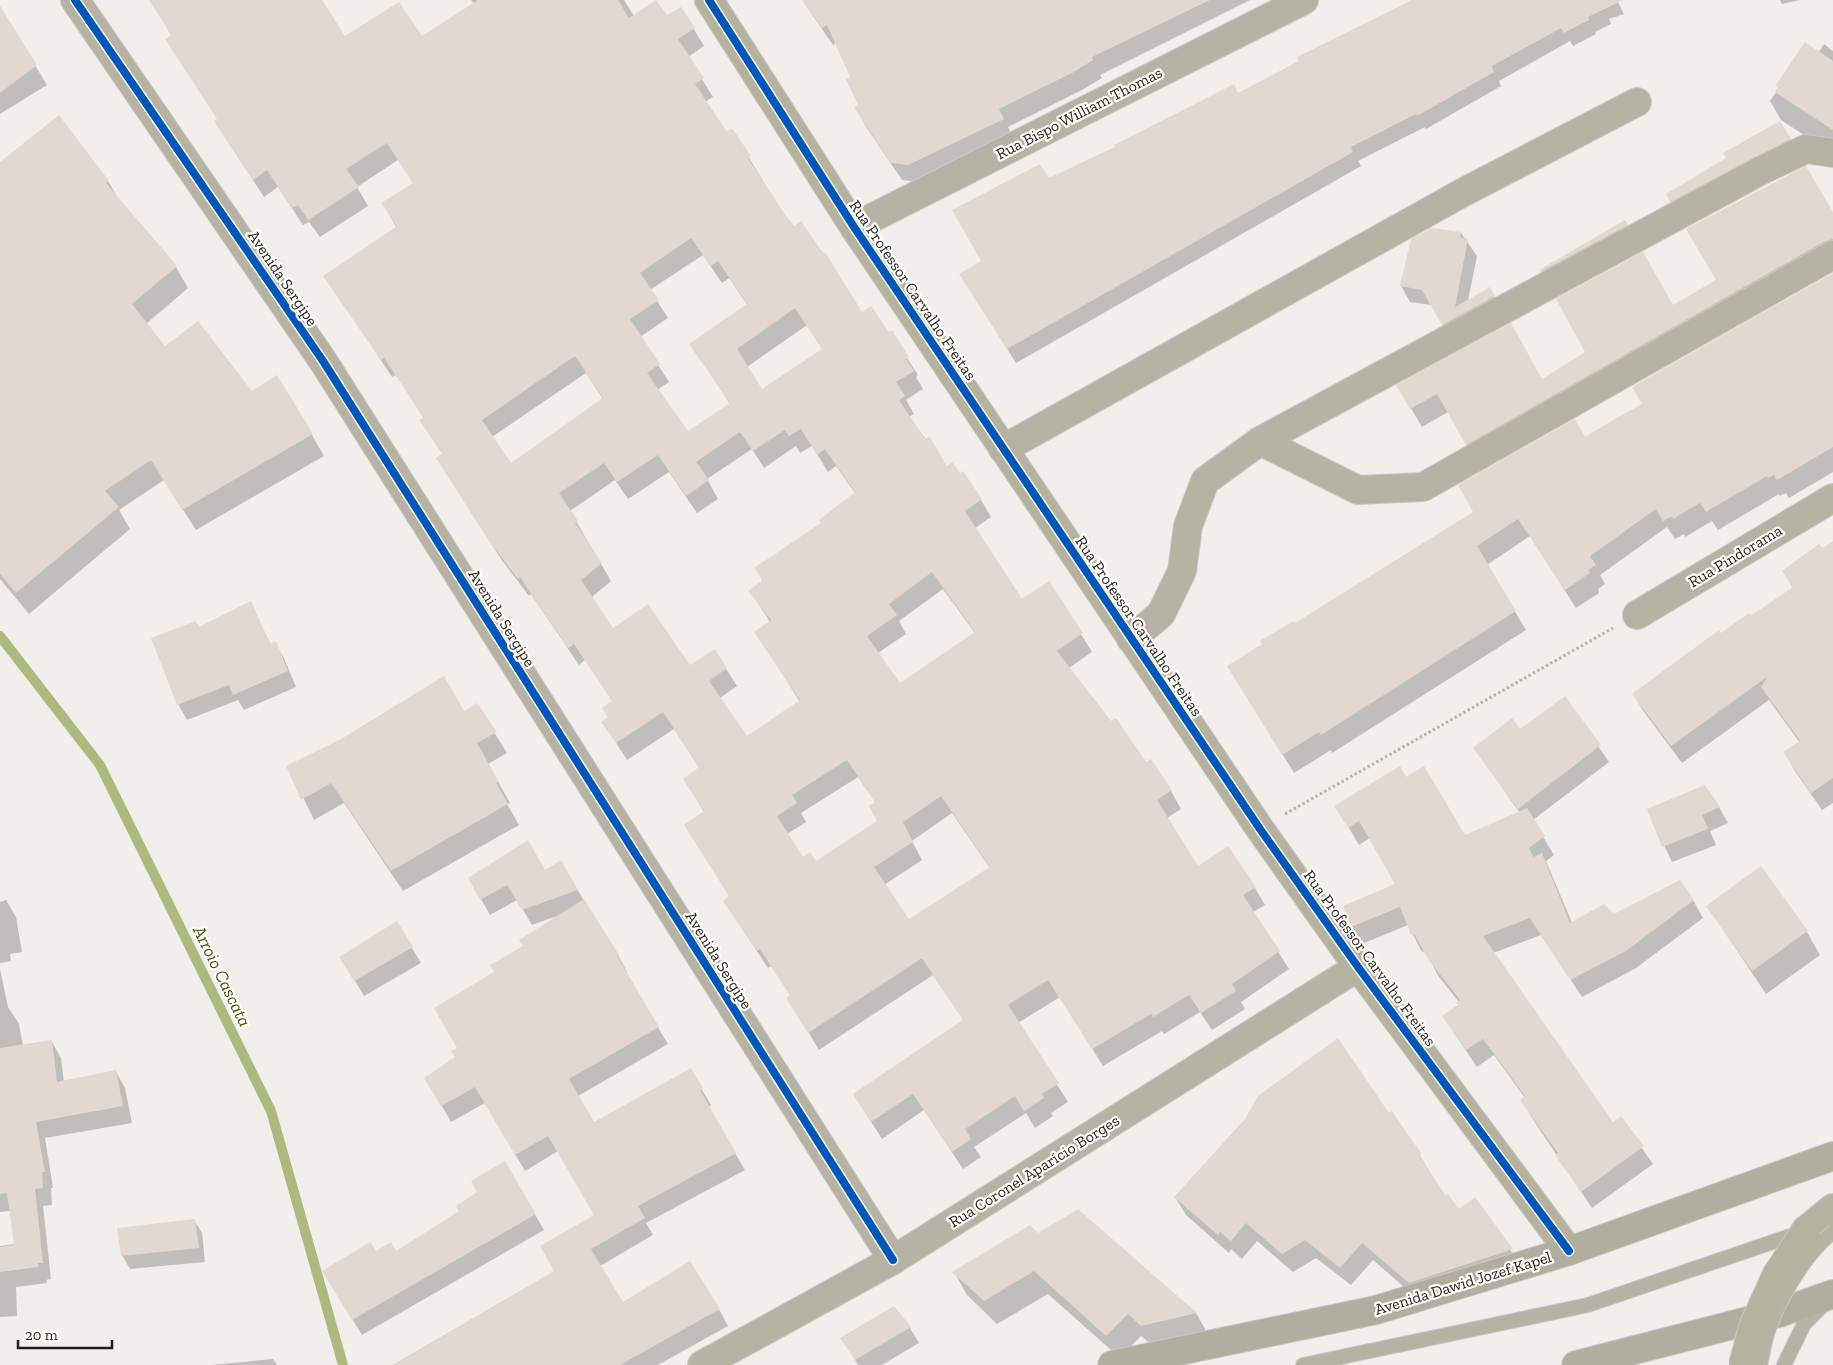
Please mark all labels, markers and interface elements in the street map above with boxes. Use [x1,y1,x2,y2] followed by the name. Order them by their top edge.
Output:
[993,63,1165,163] street label: Rua Bispo William Thomas
[846,196,980,384] street label: Rua Professor Carvalho Freitas
[244,227,322,329] street label: Avenida Sergipe
[1685,520,1786,591] street label: Rua Pindorama
[1072,532,1206,720] street label: Rua Professor Carvalho Freitas
[464,566,540,670] street label: Avenida Sergipe
[1300,866,1440,1050] street label: Rua Professor Carvalho Freitas
[681,908,757,1012] street label: Avenida Sergipe
[188,921,256,1030] water label: Arroio Cascata
[945,1111,1123,1231] street label: Rua Coronel Aparício Borges
[1372,1247,1554,1319] street label: Avenida Dawid Jozef Kapel
[18,1318,111,1350] scale bar
[25,1326,58,1344] text: 20 m

